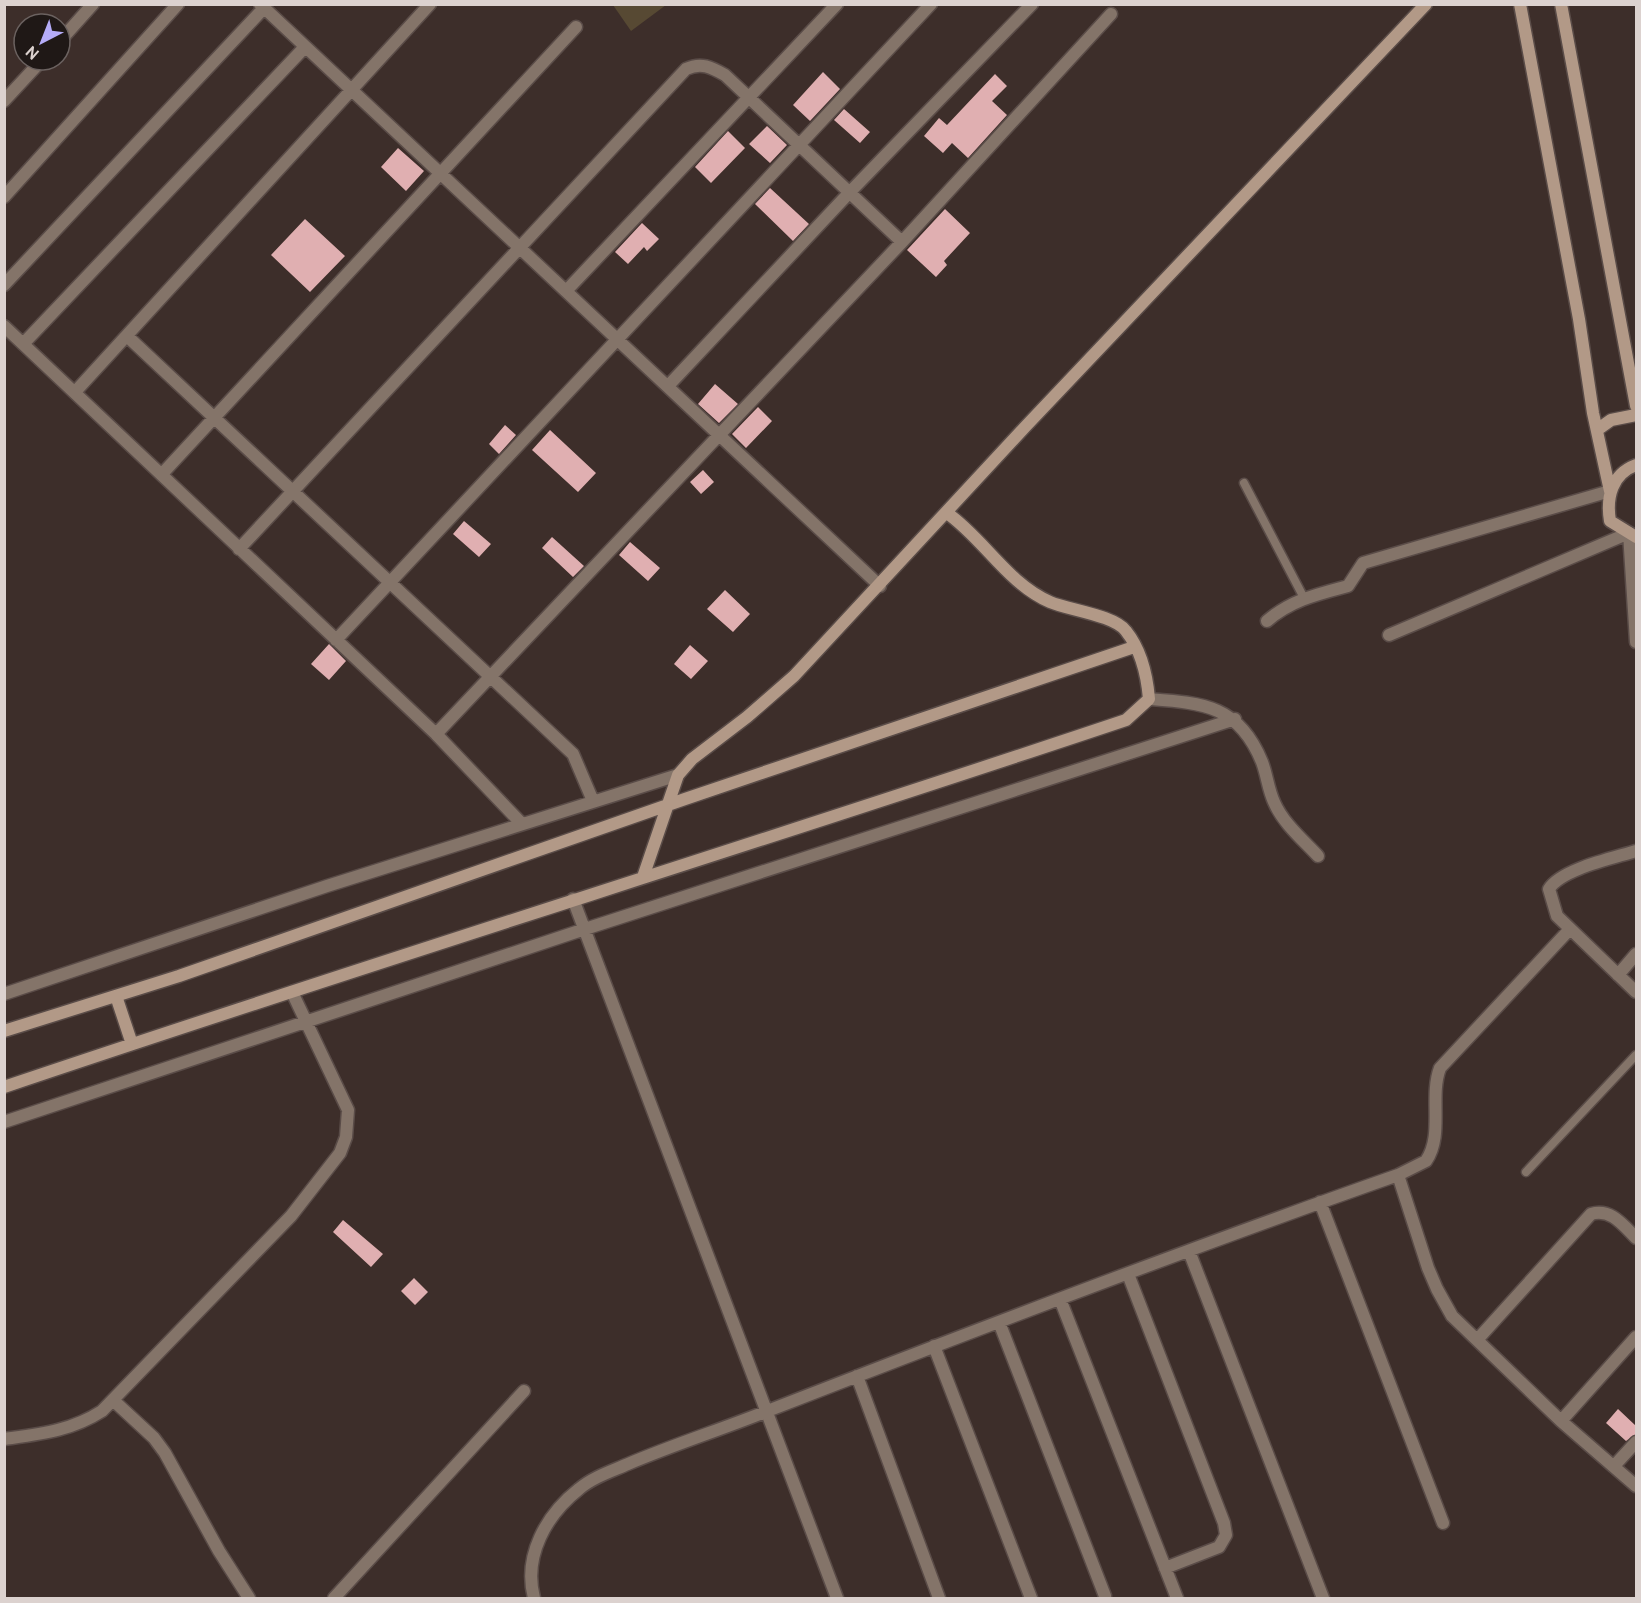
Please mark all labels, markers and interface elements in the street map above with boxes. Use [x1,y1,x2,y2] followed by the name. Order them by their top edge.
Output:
[12,12,72,72] north arrow
[22,40,44,63] text: N

